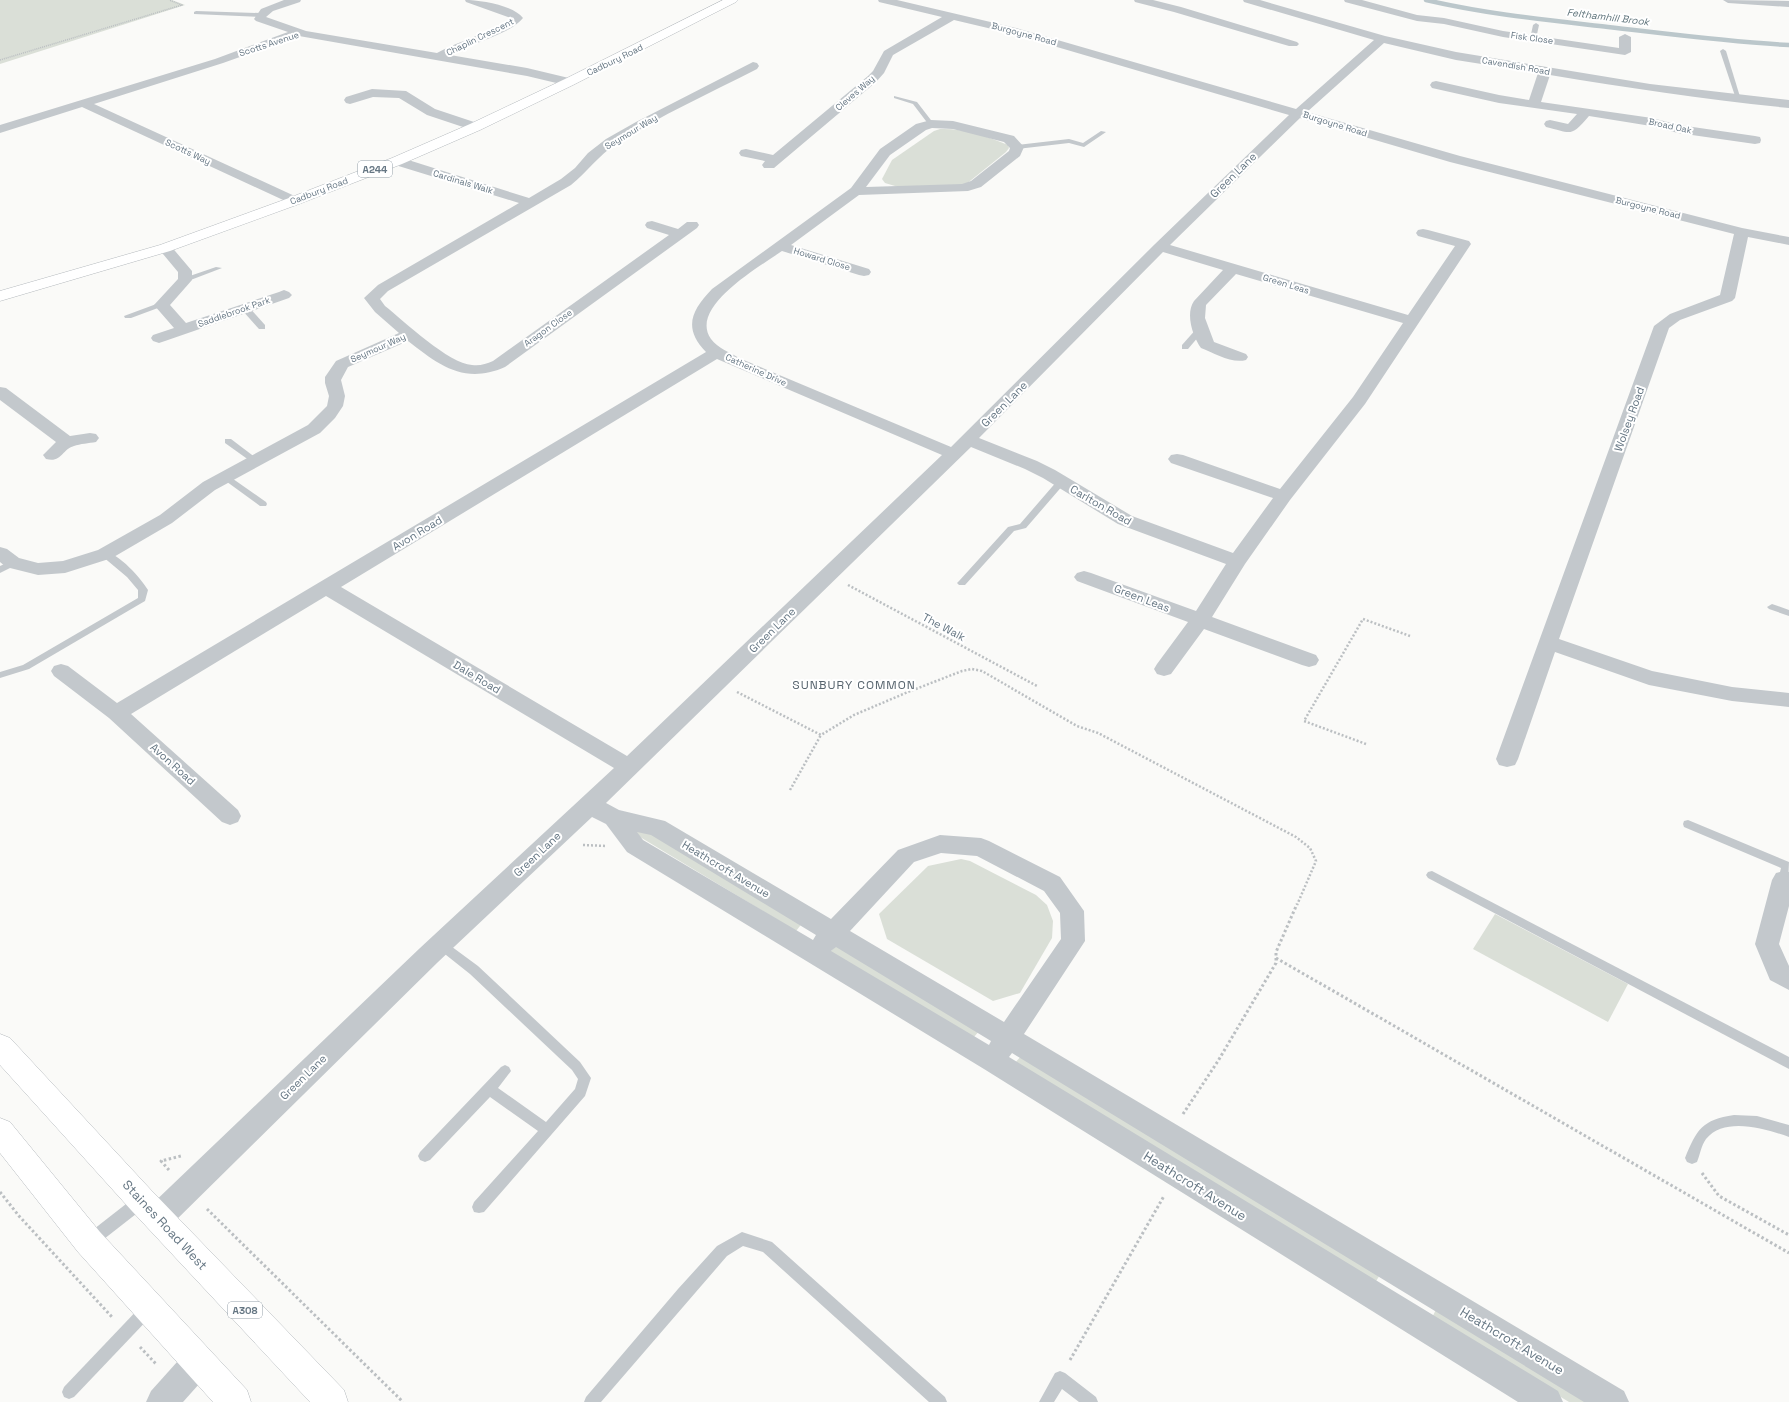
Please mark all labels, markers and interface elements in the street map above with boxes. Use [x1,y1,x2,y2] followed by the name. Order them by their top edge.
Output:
[1566,6,1651,29] water label: Felthamhill Brook
[444,15,516,59] street label: Chaplin Crescent
[990,20,1058,48] street label: Burgoyne Road
[238,29,300,59] street label: Scotts Avenue
[1510,29,1554,47] street label: Fisk Close
[585,41,645,79] street label: Cadbury Road
[1481,54,1551,78] street label: Cavendish Road
[833,73,877,113] street label: Cleves Way
[1301,108,1369,140] street label: Burgoyne Road
[603,112,659,152] street label: Seymour Way
[1647,116,1693,136] street label: Broad Oak
[163,136,213,168] street label: Scotts Way
[1207,149,1259,201] street label: Green Lane
[358,161,392,177] road number: A244
[432,167,495,197] street label: Cardinals Walk
[288,174,350,208] street label: Cadbury Road
[1614,194,1682,222] street label: Burgoyne Road
[792,245,852,273] street label: Howard Close
[1261,271,1311,297] street label: Green Leas
[196,294,272,330] street label: Saddlebrook Park
[522,306,574,350] street label: Aragon Close
[349,330,407,366] street label: Seymour Way
[723,351,789,389] street label: Catherine Drive
[978,378,1030,430] street label: Green Lane
[1611,385,1647,453] street label: Wolsey Road
[1068,482,1134,528] street label: Carlton Road
[389,513,445,553] street label: Avon Road
[1112,581,1172,615] street label: Green Leas
[746,604,798,656] street label: Green Lane
[920,610,968,644] street label: The Walk
[451,657,503,697] street label: Dale Road
[792,677,916,693] district label: SUNBURY COMMON
[148,740,198,788] street label: Avon Road
[511,829,563,879] street label: Green Lane
[680,837,772,901] street label: Heathcroft Avenue
[277,1051,329,1103] street label: Green Lane
[1140,1148,1250,1224] street label: Heathcroft Avenue
[119,1176,211,1274] street label: Staines Road West
[228,1302,262,1318] road number: A308
[1457,1303,1567,1379] street label: Heathcroft Avenue

